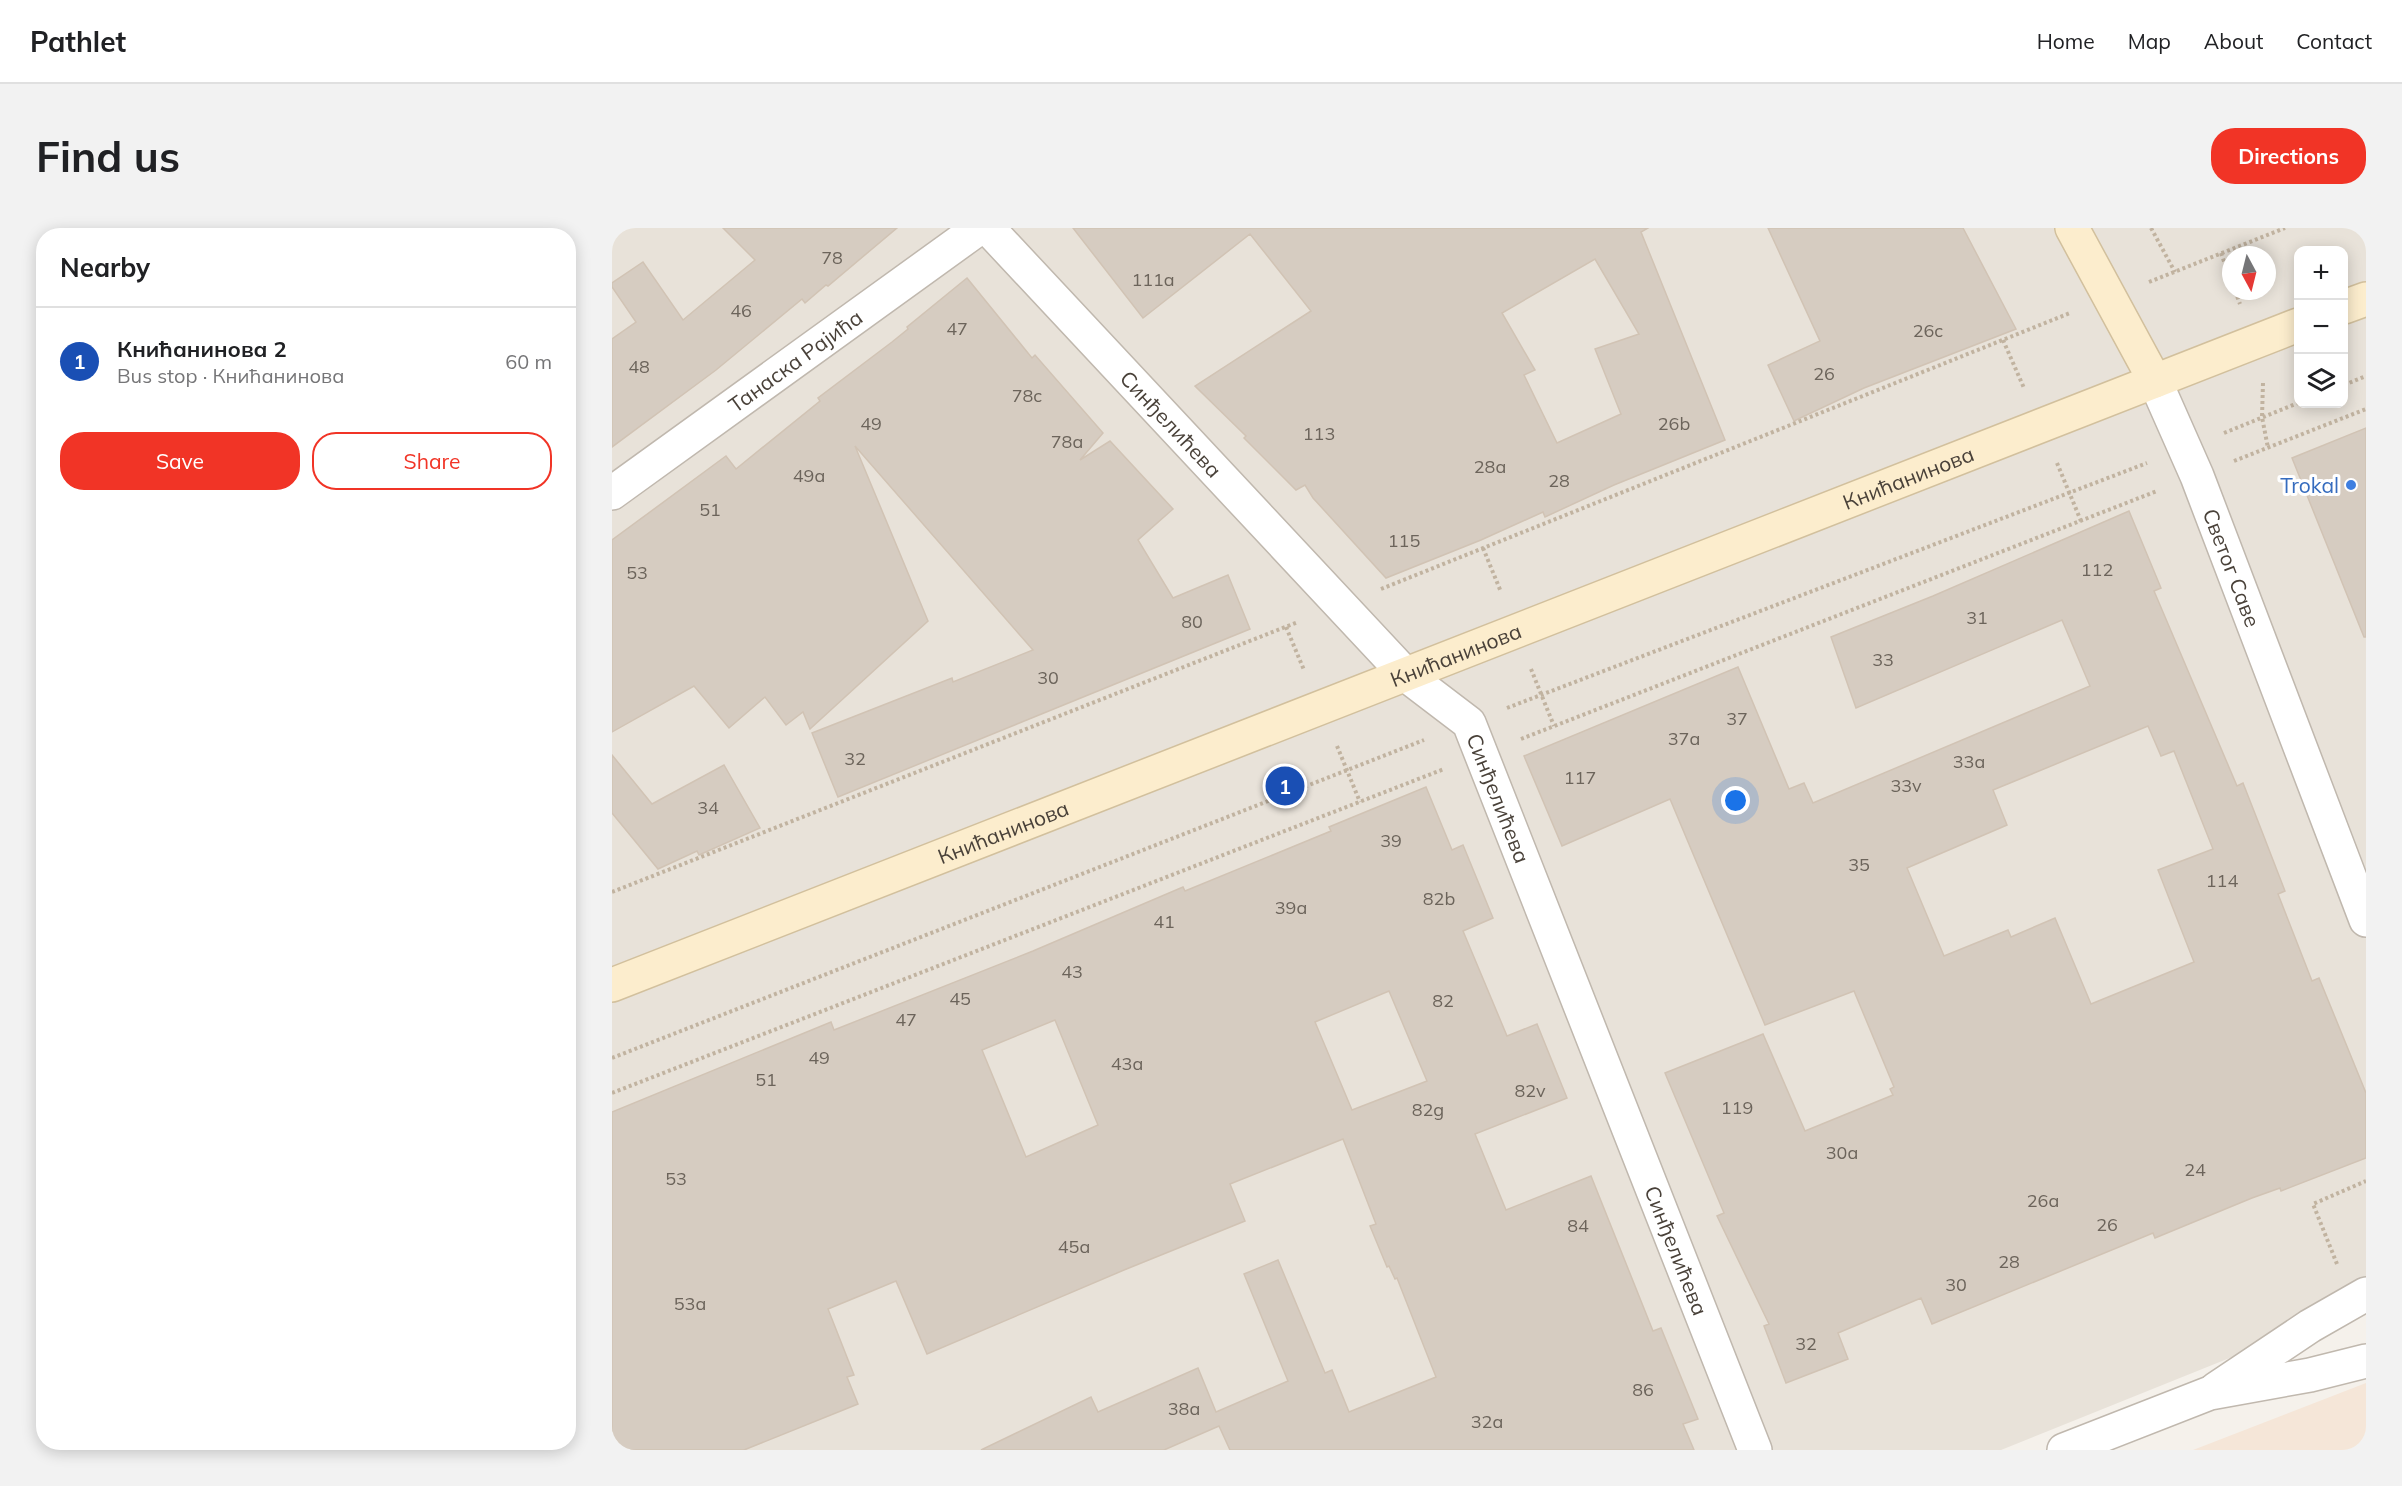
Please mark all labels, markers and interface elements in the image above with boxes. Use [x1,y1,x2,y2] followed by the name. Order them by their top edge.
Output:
[30,24,126,59] text: Pathlet
[2037,28,2095,54] text: Home
[2128,28,2171,54] text: Map
[2204,28,2263,54] text: About
[2296,28,2372,54] text: Contact
[2211,128,2366,184] button: Directions
[36,130,180,183] text: Find us
[821,246,843,269] house number: 78
[2222,246,2276,300] north arrow
[2294,246,2348,408] map controls
[2294,246,2348,300] button: +
[60,251,150,284] text: Nearby
[1131,268,1175,291] house number: 111a
[730,299,752,322] house number: 46
[2294,300,2348,354] button: −
[723,304,867,418] street label: Танаска Рајића
[946,317,968,340] house number: 47
[1913,319,1943,342] house number: 26c
[117,335,287,363] text: Книћанинова 2
[74,349,86,374] text: 1
[505,349,552,374] text: 60 m
[2294,354,2348,408] button: layers
[628,355,650,378] house number: 48
[1813,362,1835,385] house number: 26
[117,363,344,388] text: Bus stop · Книћанинова
[1115,365,1227,483] street label: Синђелићева
[1012,384,1042,407] house number: 78c
[860,412,882,435] house number: 49
[1658,412,1690,435] house number: 26b
[1303,422,1335,445] house number: 113
[1051,430,1083,453] house number: 78a
[60,432,300,490] button: Save
[312,432,552,490] button: Share
[1839,440,1977,515] street label: Книћанинова
[1474,455,1506,478] house number: 28a
[793,464,825,487] house number: 49a
[1548,469,1570,492] house number: 28
[2280,472,2339,498] place label: Trokal
[2344,478,2358,492] marker: Trokal
[699,498,721,521] house number: 51
[2198,505,2266,631] street label: Светог Саве
[1388,529,1420,552] house number: 115
[2081,558,2113,581] house number: 112
[626,561,648,584] house number: 53
[1966,606,1988,629] house number: 31
[1181,610,1203,633] house number: 80
[1386,617,1525,692] street label: Книћанинова
[1872,648,1894,671] house number: 33
[1037,666,1059,689] house number: 30
[1726,707,1748,730] house number: 37
[1668,727,1700,750] house number: 37a
[1461,730,1536,867] street label: Синђелићева
[844,747,866,770] house number: 32
[1953,750,1985,773] house number: 33a
[1266,764,1304,808] pin: 1
[1564,766,1596,789] house number: 117
[1890,774,1922,797] house number: 33v
[1721,786,1750,815] your location
[934,795,1072,869] street label: Книћанинова
[697,796,719,819] house number: 34
[1380,829,1402,852] house number: 39
[1848,853,1870,876] house number: 35
[2206,869,2238,892] house number: 114
[1423,887,1455,910] house number: 82b
[1275,896,1307,919] house number: 39a
[1153,910,1175,933] house number: 41
[1061,960,1083,983] house number: 43
[949,987,971,1010] house number: 45
[1432,989,1454,1012] house number: 82
[895,1008,917,1031] house number: 47
[808,1046,830,1069] house number: 49
[1111,1052,1143,1075] house number: 43a
[755,1068,777,1091] house number: 51
[1514,1079,1546,1102] house number: 82v
[1721,1096,1753,1119] house number: 119
[1412,1098,1444,1121] house number: 82g
[1826,1141,1858,1164] house number: 30a
[2184,1158,2206,1181] house number: 24
[665,1167,687,1190] house number: 53
[1639,1182,1714,1319] street label: Синђелићева
[2027,1189,2059,1212] house number: 26a
[2096,1213,2118,1236] house number: 26
[1567,1214,1589,1237] house number: 84
[1058,1235,1090,1258] house number: 45a
[1998,1250,2020,1273] house number: 28
[1945,1273,1967,1296] house number: 30
[674,1292,706,1315] house number: 53a
[1795,1332,1817,1355] house number: 32
[1632,1378,1654,1401] house number: 86
[1168,1397,1200,1420] house number: 38a
[1471,1410,1503,1433] house number: 32a

